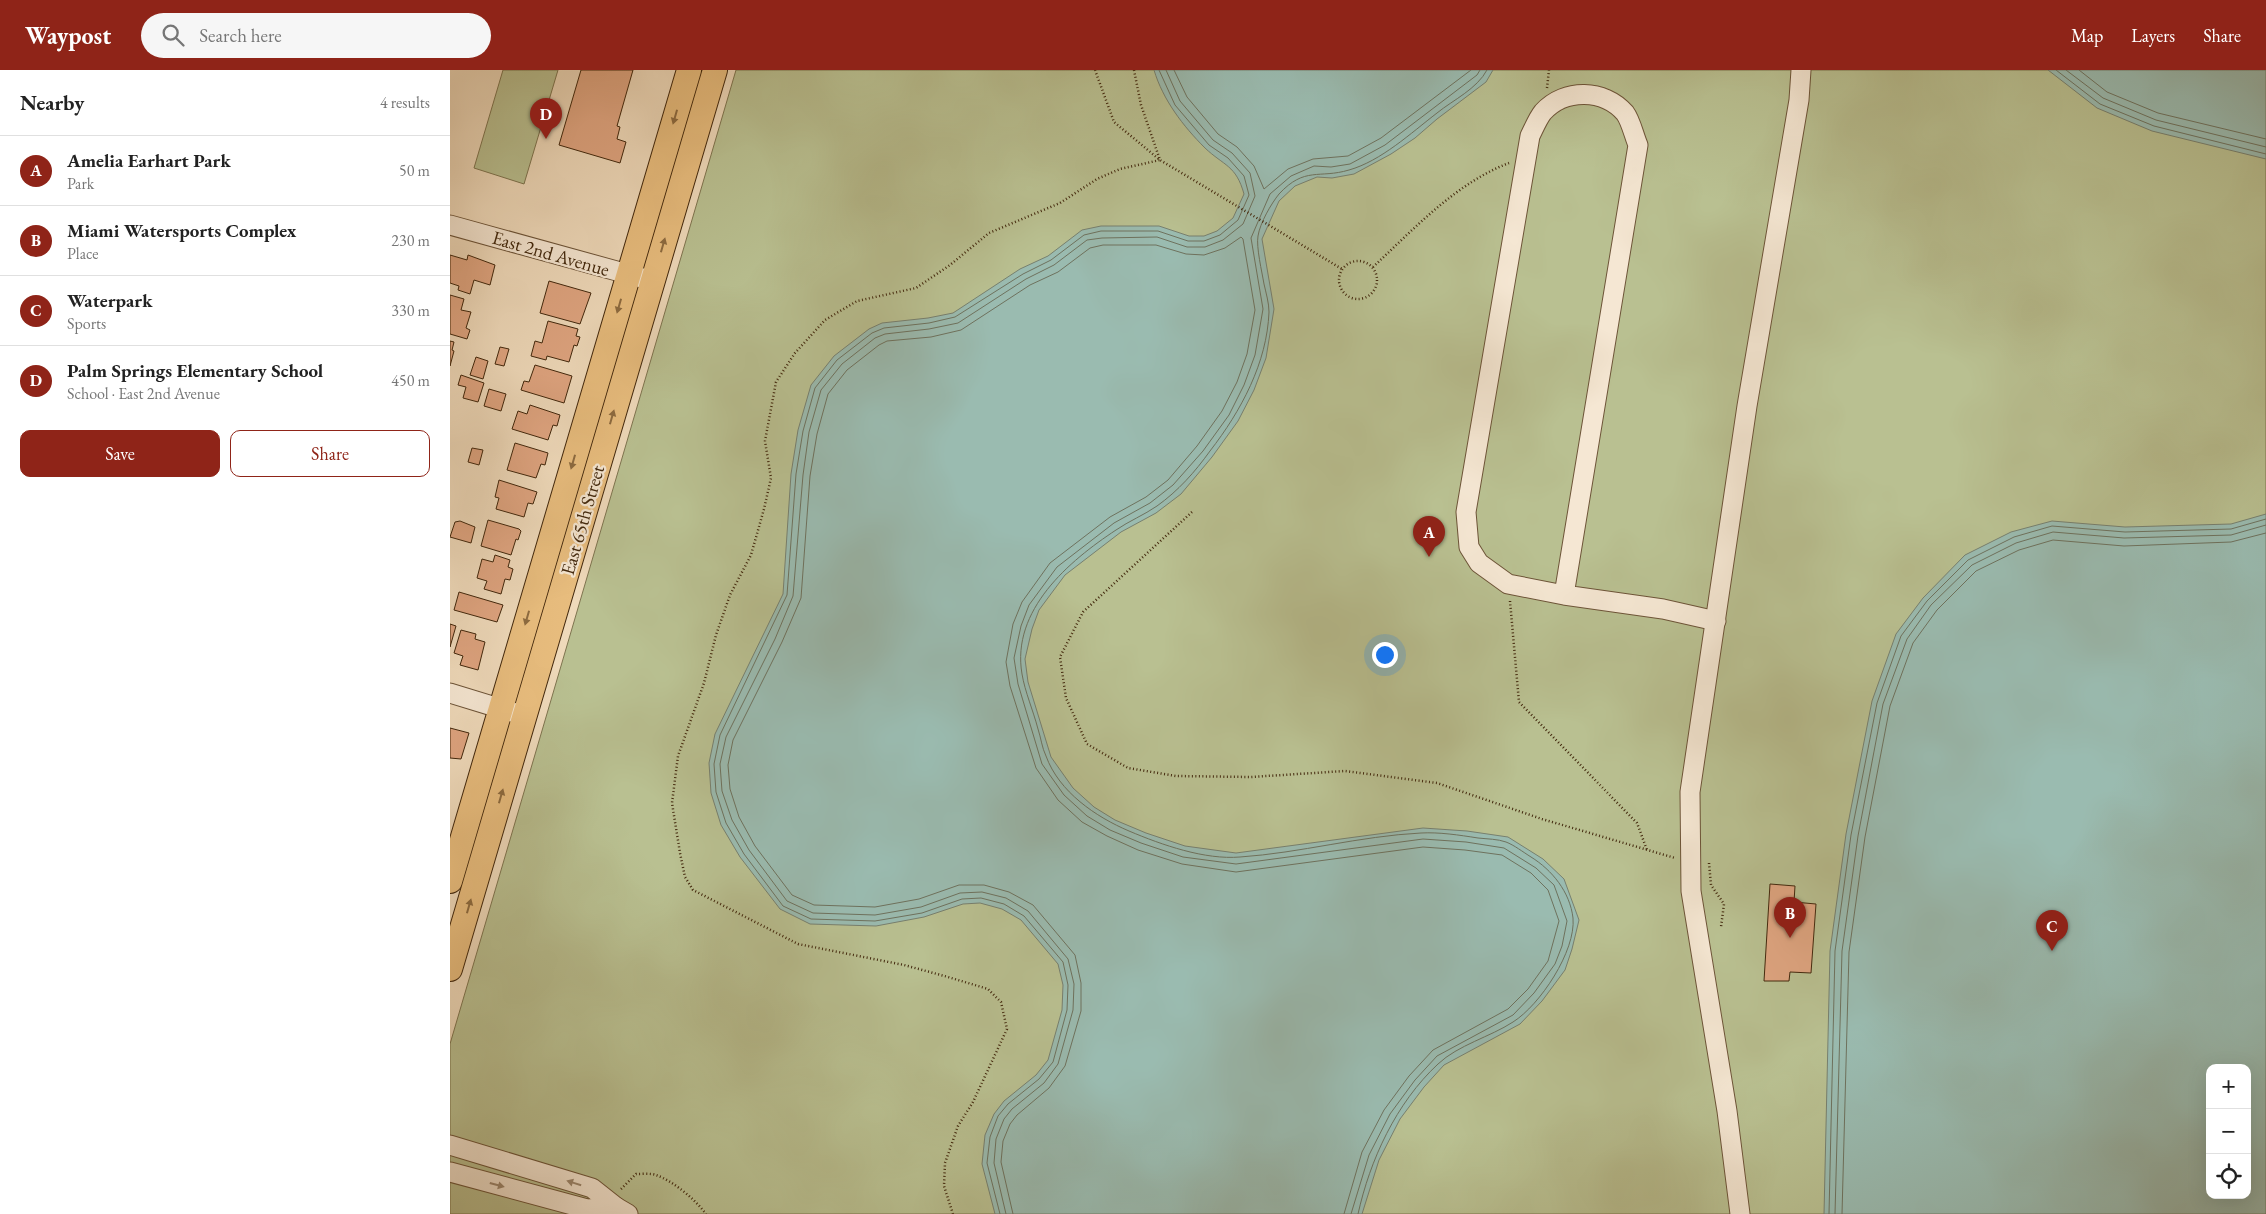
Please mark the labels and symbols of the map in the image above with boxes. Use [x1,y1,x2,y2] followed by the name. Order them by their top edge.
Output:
[530,98,562,139] pin: D
[670,109,678,124] one-way arrow
[489,225,612,282] street label: East 2nd Avenue
[660,237,668,252] one-way arrow
[615,299,623,314] one-way arrow
[609,410,617,425] one-way arrow
[569,455,577,470] one-way arrow
[555,462,610,578] street label: East 65th Street
[1413,516,1445,557] pin: A
[523,611,531,626] one-way arrow
[1372,642,1398,668] your location
[497,789,505,804] one-way arrow
[1774,897,1806,938] pin: B
[465,898,473,913] one-way arrow
[2036,910,2068,951] pin: C
[567,1179,582,1186] one-way arrow
[490,1181,505,1189] one-way arrow

